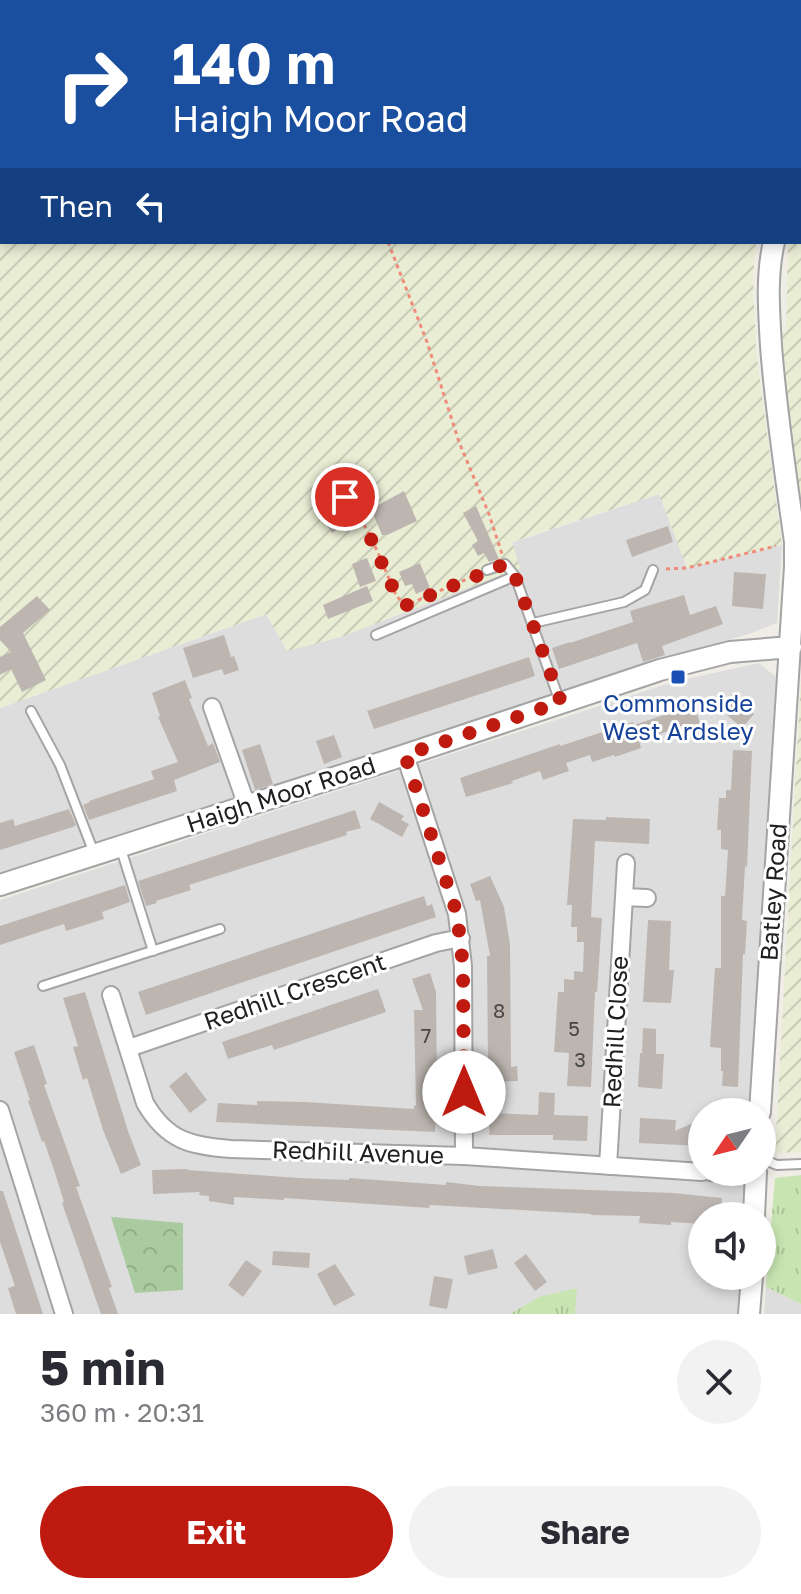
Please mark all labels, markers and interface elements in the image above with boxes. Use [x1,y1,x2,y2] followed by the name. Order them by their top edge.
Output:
[172,29,335,96] text: 140 m
[40,32,144,136] icon: right
[172,97,468,140] text: Haigh Moor Road
[129,184,173,228] icon: left
[40,188,113,224] text: Then
[311,463,379,531] pin
[323,475,367,519] icon: arrive
[669,668,687,686] marker: Commonside West Ardsley
[602,688,754,745] place label: Commonside West Ardsley
[182,749,379,838] street label: Haigh Moor Road
[753,822,792,962] street label: Batley Road
[200,946,389,1035] street label: Redhill Crescent
[596,955,633,1109] street label: Redhill Close
[493,998,505,1022] house number: 8
[568,1016,580,1040] house number: 5
[421,1023,431,1047] house number: 7
[574,1047,586,1071] house number: 3
[422,1050,506,1134] position arrow
[688,1098,776,1186] north arrow
[688,1098,776,1290] map controls
[272,1134,445,1169] street label: Redhill Avenue
[688,1202,776,1290] button: sound
[40,1338,165,1396] text: 5 min
[677,1340,761,1424] button: close
[40,1397,204,1428] text: 360 m · 20:31
[40,1486,393,1578] button: Exit
[409,1486,761,1578] button: Share

